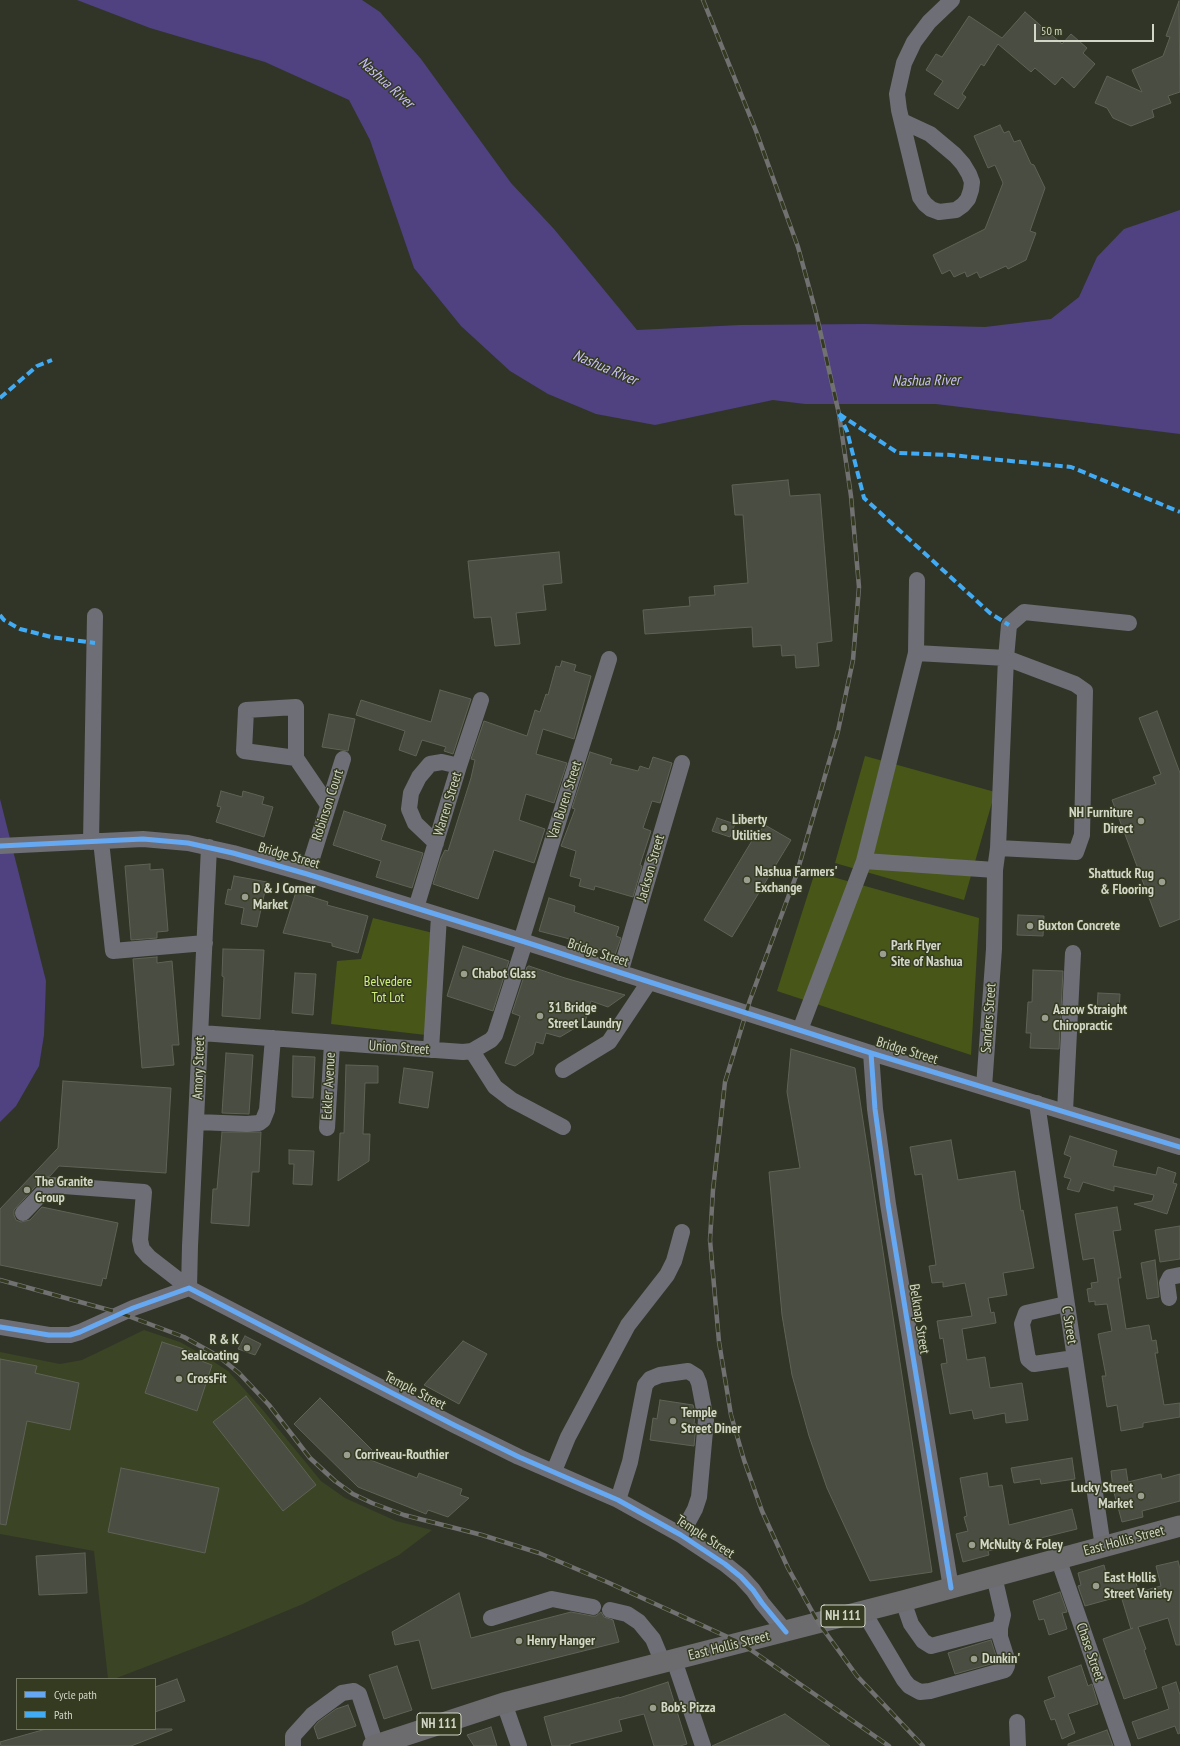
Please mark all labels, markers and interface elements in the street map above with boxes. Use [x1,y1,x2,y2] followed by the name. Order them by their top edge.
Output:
[1036,16,1156,42] scale bar
[1041,23,1062,38] text: 50 m
[355,54,417,112] water label: Nashua River
[570,346,640,390] water label: Nashua River
[892,371,960,391] water label: Nashua River
[544,759,586,841] street label: Van Buren Street
[309,767,347,843] street label: Robinson Court
[430,770,466,838] street label: Warren Street
[1069,805,1133,838] place label: NH Furniture Direct
[732,812,771,844] place label: Liberty Utilities
[1136,816,1146,826] marker: NH Furniture Direct
[719,823,729,833] marker: Liberty Utilities
[634,833,668,903] street label: Jackson Street
[256,839,322,873] street label: Bridge Street
[755,864,837,896] place label: Nashua Farmers' Exchange
[1088,866,1154,898] place label: Shattuck Rug & Flooring
[742,875,752,885] marker: Nashua Farmers' Exchange
[1157,877,1167,887] marker: Shattuck Rug & Flooring
[253,881,315,914] place label: D & J Corner Market
[240,892,250,902] marker: D & J Corner Market
[1038,918,1120,934] place label: Buxton Concrete
[1025,921,1035,931] marker: Buxton Concrete
[565,935,631,971] street label: Bridge Street
[891,938,962,970] place label: Park Flyer Site of Nashua
[878,949,888,959] marker: Park Flyer Site of Nashua
[472,966,536,982] place label: Chabot Glass
[459,969,469,979] marker: Chabot Glass
[364,974,412,1006] park label: Belvedere Tot Lot
[978,982,1000,1054] street label: Sanders Street
[548,1000,621,1032] place label: 31 Bridge Street Laundry
[1053,1002,1127,1034] place label: Aarow Straight Chiropractic
[535,1011,545,1021] marker: 31 Bridge Street Laundry
[1040,1013,1050,1023] marker: Aarow Straight Chiropractic
[874,1034,940,1068] street label: Bridge Street
[190,1036,208,1100] street label: Amory Street
[368,1038,430,1058] street label: Union Street
[319,1052,339,1120] street label: Eckler Avenue
[35,1174,93,1206] place label: The Granite Group
[22,1185,32,1195] marker: The Granite Group
[905,1283,933,1355] street label: Belknap Street
[1058,1305,1080,1345] street label: C Street
[181,1332,239,1364] place label: R & K Sealcoating
[242,1343,252,1353] marker: R & K Sealcoating
[381,1368,449,1414] street label: Temple Street
[187,1371,227,1387] place label: CrossFit
[174,1374,184,1384] marker: CrossFit
[681,1405,741,1438] place label: Temple Street Diner
[668,1416,678,1426] marker: Temple Street Diner
[355,1447,449,1463] place label: Corriveau-Routhier
[342,1450,352,1460] marker: Corriveau-Routhier
[1071,1480,1133,1512] place label: Lucky Street Market
[1136,1491,1146,1501] marker: Lucky Street Market
[672,1512,738,1562] street label: Temple Street
[1082,1522,1166,1560] street label: East Hollis Street
[980,1537,1063,1553] place label: McNulty & Foley
[967,1540,977,1550] marker: McNulty & Foley
[1104,1570,1172,1602] place label: East Hollis Street Variety
[1091,1581,1101,1591] marker: East Hollis Street Variety
[821,1605,865,1627] road number: NH 111
[1072,1621,1108,1683] street label: Chase Street
[687,1628,771,1664] street label: East Hollis Street
[527,1633,595,1649] place label: Henry Hanger
[514,1636,524,1646] marker: Henry Hanger
[982,1651,1020,1667] place label: Dunkin'
[969,1654,979,1664] marker: Dunkin'
[16,1678,156,1730] legend
[54,1687,97,1702] text: Cycle path
[661,1700,716,1716] place label: Bob's Pizza
[648,1703,658,1713] marker: Bob's Pizza
[54,1707,72,1722] text: Path
[417,1713,461,1735] road number: NH 111

